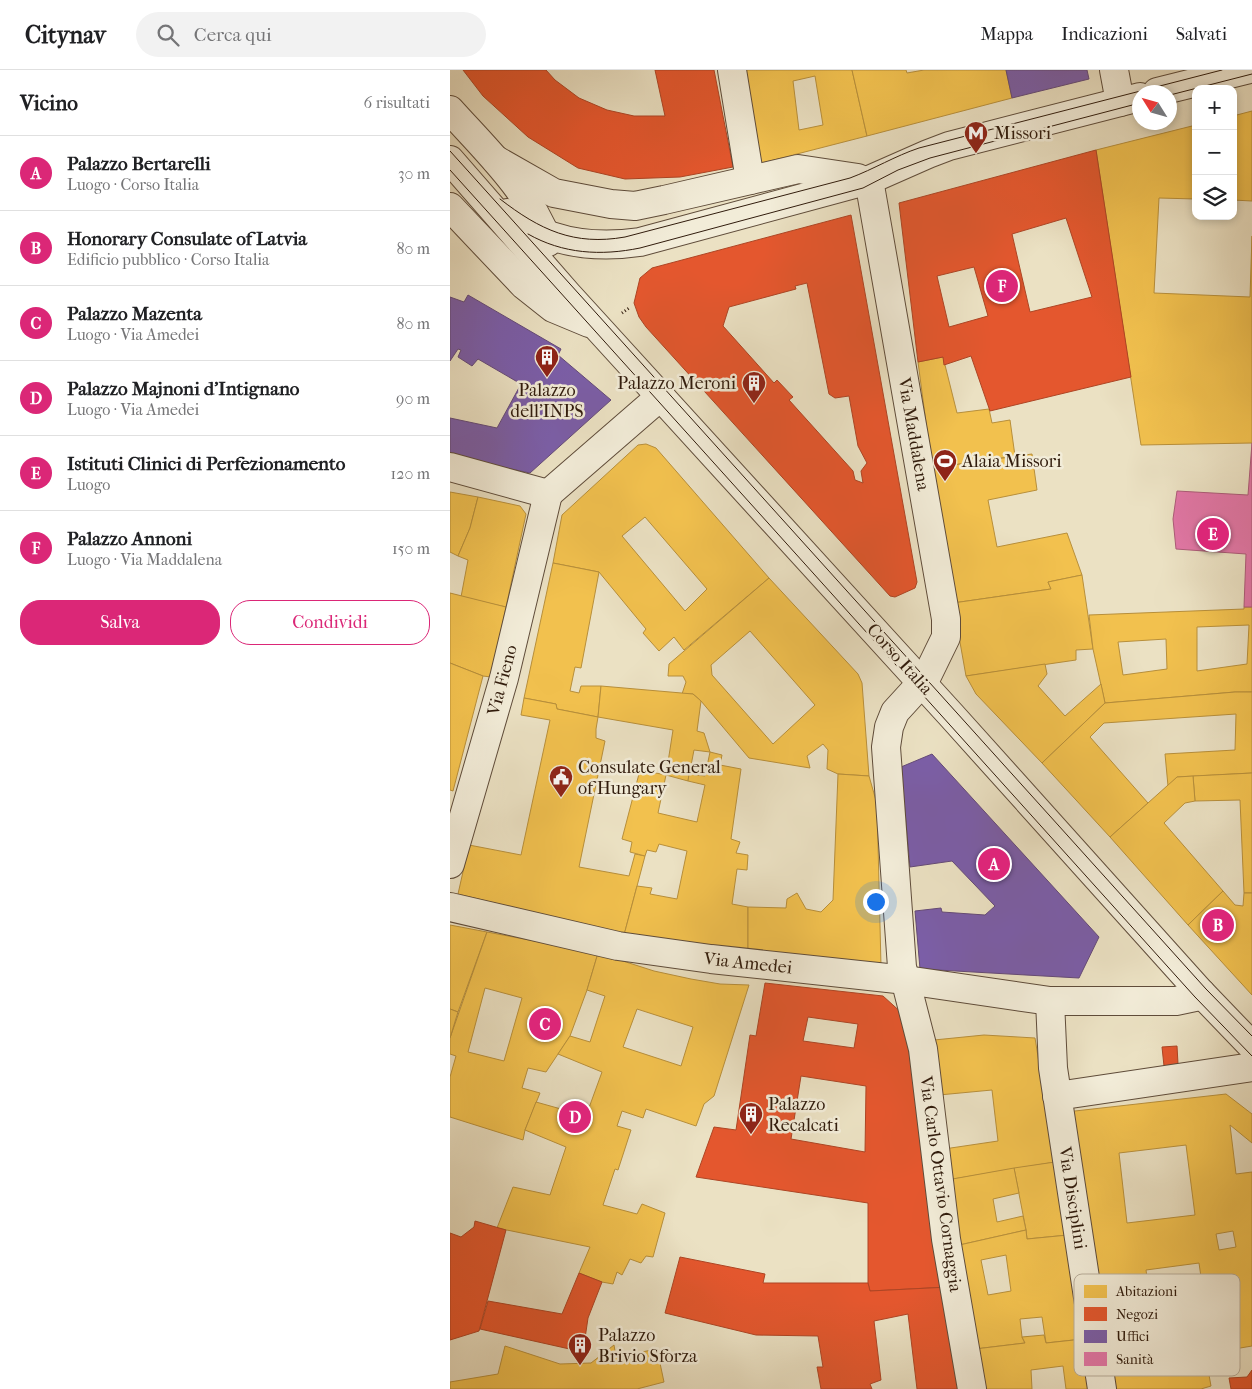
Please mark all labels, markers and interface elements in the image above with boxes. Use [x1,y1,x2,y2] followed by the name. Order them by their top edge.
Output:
[136,12,486,57] search box
[25,21,106,49] text: Citynav
[154,21,182,49] icon: search
[194,24,272,46] text: Cerca qui
[980,24,1033,45] text: Mappa
[1061,24,1148,45] text: Indicazioni
[1176,24,1227,45] text: Salvati
[1132,85,1177,130] north arrow
[1192,85,1237,220] map controls
[1192,85,1237,130] button: +
[20,91,78,115] text: Vicino
[364,93,430,112] text: 6 risultati
[963,120,989,154] metro station icon: Missori
[994,123,1052,144] place label: Missori
[1192,130,1237,175] button: −
[67,153,211,175] text: Palazzo Bertarelli
[31,164,41,183] text: A
[398,164,430,183] text: 30 m
[67,175,199,194] text: Luogo · Corso Italia
[1192,175,1237,220] button: layers
[67,228,307,250] text: Honorary Consulate of Latvia
[31,239,41,258] text: B
[396,239,430,258] text: 80 m
[67,250,269,269] text: Edificio pubblico · Corso Italia
[986,267,1018,305] pin: F
[67,303,202,325] text: Palazzo Mazenta
[31,314,41,333] text: C
[396,314,430,333] text: 80 m
[67,325,199,344] text: Luogo · Via Amedei
[534,344,560,378] building icon: Palazzo dell'INPS
[741,370,767,404] building icon: Palazzo Meroni
[617,373,737,394] place label: Palazzo Meroni
[893,375,934,493] street label: Via Maddalena
[67,378,300,400] text: Palazzo Majnoni d'Intignano
[510,380,584,422] place label: Palazzo dell'INPS
[30,389,42,408] text: D
[396,389,430,408] text: 90 m
[67,400,199,419] text: Luogo · Via Amedei
[932,448,958,482] sports icon: Alaia Missori
[961,451,1062,472] place label: Alaia Missori
[67,453,345,475] text: Istituti Clinici di Perfezionamento
[31,464,41,483] text: E
[391,464,430,483] text: 120 m
[67,475,110,494] text: Luogo
[1197,515,1229,553] pin: E
[67,528,192,550] text: Palazzo Annoni
[32,539,40,558] text: F
[392,539,430,558] text: 150 m
[67,550,222,569] text: Luogo · Via Maddalena
[20,600,220,645] button: Salva
[230,600,430,645] button: Condividi
[862,619,938,700] street label: Corso Italia
[483,642,522,719] street label: Via Fieno
[578,757,721,799] place label: Consulate General of Hungary
[548,764,574,798] public building icon: Consulate General of Hungary
[978,845,1010,883] pin: A
[863,889,889,915] your location
[1202,906,1234,944] pin: B
[702,948,794,979] street label: Via Amedei
[529,1005,561,1043] pin: C
[915,1074,966,1294] street label: Via Carlo Ottavio Cornaggia
[768,1094,840,1136] place label: Palazzo Recalcati
[559,1098,591,1136] pin: D
[738,1101,764,1135] building icon: Palazzo Recalcati
[1054,1144,1091,1252] street label: Via Disciplini
[1074,1274,1240,1376] legend
[1115,1283,1177,1300] text: Abitazioni
[1116,1306,1158,1323] text: Negozi
[598,1325,698,1367] place label: Palazzo Brivio Sforza
[1116,1328,1149,1345] text: Uffici
[567,1332,593,1366] building icon: Palazzo Brivio Sforza
[1116,1351,1154,1368] text: Sanità

